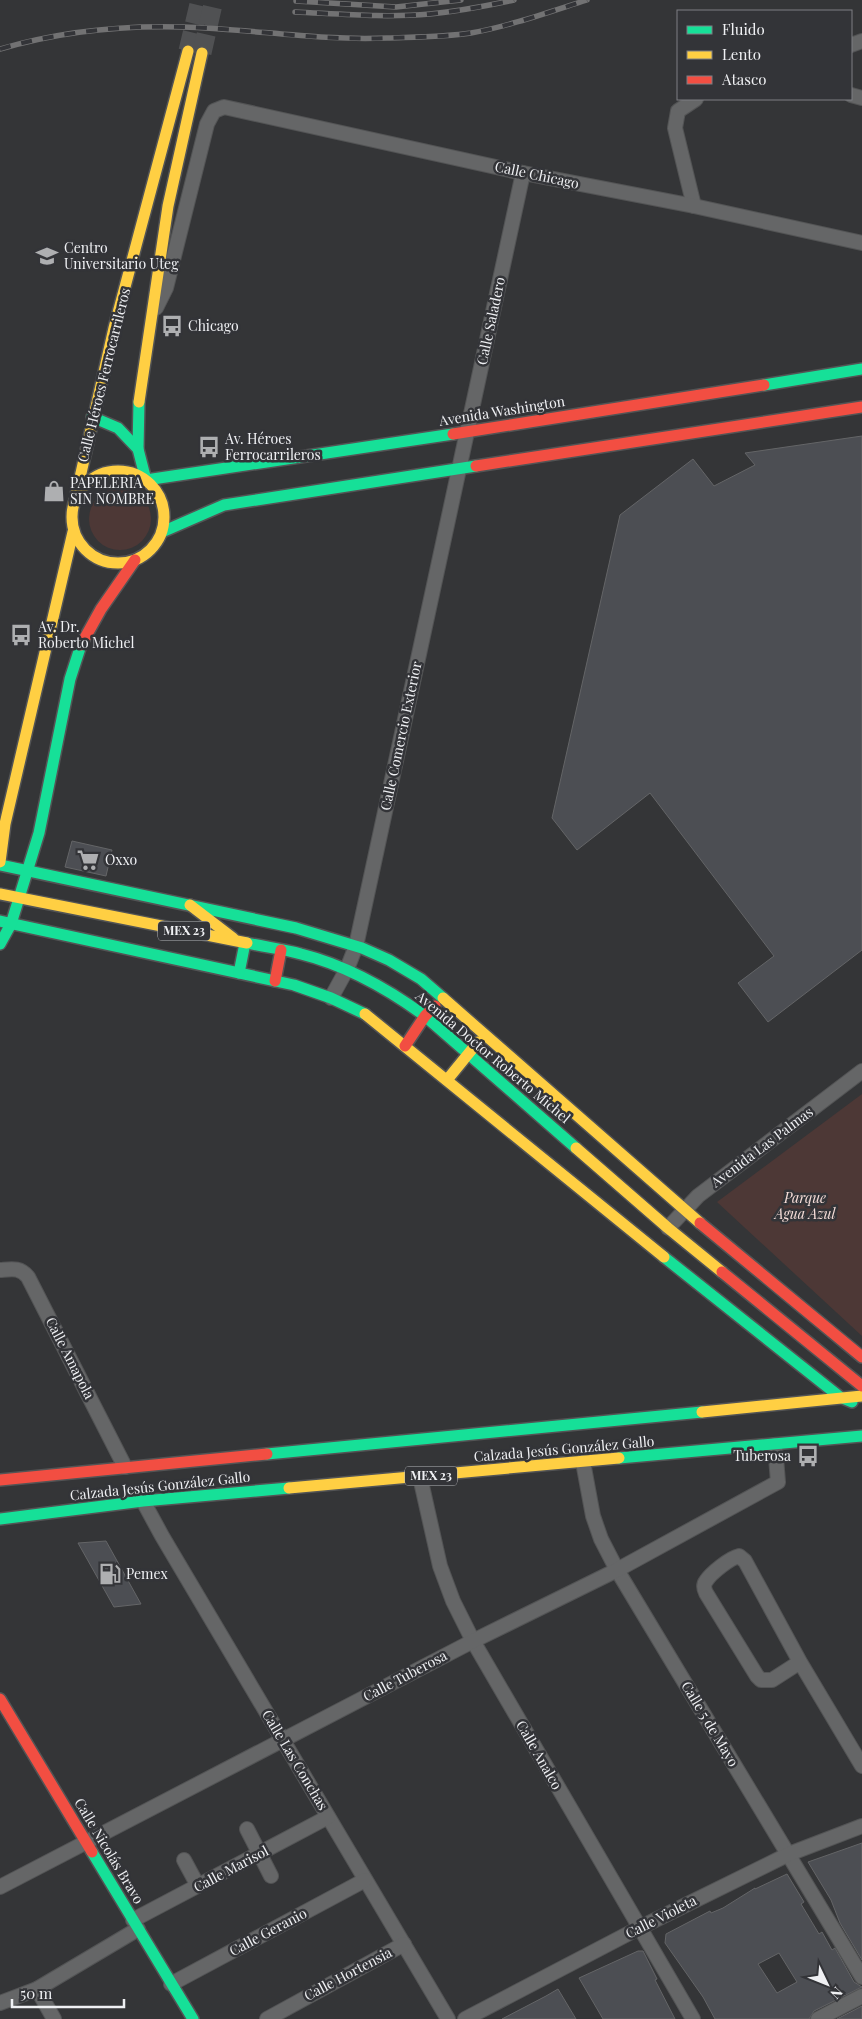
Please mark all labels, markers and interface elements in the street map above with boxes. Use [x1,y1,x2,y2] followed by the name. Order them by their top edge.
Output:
[677,10,852,100] legend
[722,19,765,39] text: Fluido
[722,44,761,64] text: Lento
[721,69,766,89] text: Atasco
[493,156,581,193] street label: Calle Chicago
[64,238,179,273] place label: Centro Universitario Uteg
[34,243,60,269] school or university icon: Centro Universitario Uteg
[472,275,509,367] street label: Calle Saladero
[73,286,134,464] street label: Calle Héroes Ferrocarrileros
[159,313,185,339] bus stop icon: Chicago
[188,316,239,335] place label: Chicago
[437,391,567,430] street label: Avenida Washington
[224,429,321,464] place label: Av. Héroes Ferrocarrileros
[196,434,222,460] bus stop icon: Av. Héroes Ferrocarrileros
[70,473,154,508] place label: PAPELERIA SIN NOMBRE
[41,478,67,504] shop icon: PAPELERIA SIN NOMBRE
[37,617,134,652] place label: Av. Dr. Roberto Michel
[8,622,34,648] bus stop icon: Av. Dr. Roberto Michel
[375,659,426,812] street label: Calle Comercio Exterior
[75,847,101,873] supermarket icon: Oxxo
[105,850,137,869] place label: Oxxo
[158,921,210,940] road number: MEX 23
[411,985,575,1127] street label: Avenida Doctor Roberto Michel
[706,1102,817,1192] street label: Avenida Las Palmas
[773,1188,836,1223] park label: Parque Agua Azul
[42,1314,99,1402] street label: Calle Amapola
[473,1431,655,1466] street label: Calzada Jesús González Gallo
[795,1443,821,1469] bus stop icon: Tuberosa
[733,1446,791,1465] place label: Tuberosa
[405,1466,457,1485] road number: MEX 23
[69,1467,251,1504] street label: Calzada Jesús González Gallo
[97,1561,123,1587] fuel station icon: Pemex
[126,1564,168,1583] place label: Pemex
[360,1645,450,1706] street label: Calle Tuberosa
[677,1678,744,1770] street label: Calle 5 de Mayo
[258,1706,333,1813] street label: Calle Las Conchas
[512,1717,567,1793] street label: Calle Analco
[70,1794,149,1907] street label: Calle Nicolás Bravo
[190,1841,272,1896] street label: Calle Marisol
[622,1890,700,1943] street label: Calle Violeta
[226,1903,310,1960] street label: Calle Geranio
[300,1942,395,2005] street label: Calle Hortensia
[802,1959,852,2009] north arrow
[12,1976,125,2008] scale bar
[20,1983,53,2003] text: 50 m
[826,1983,847,2003] text: N

